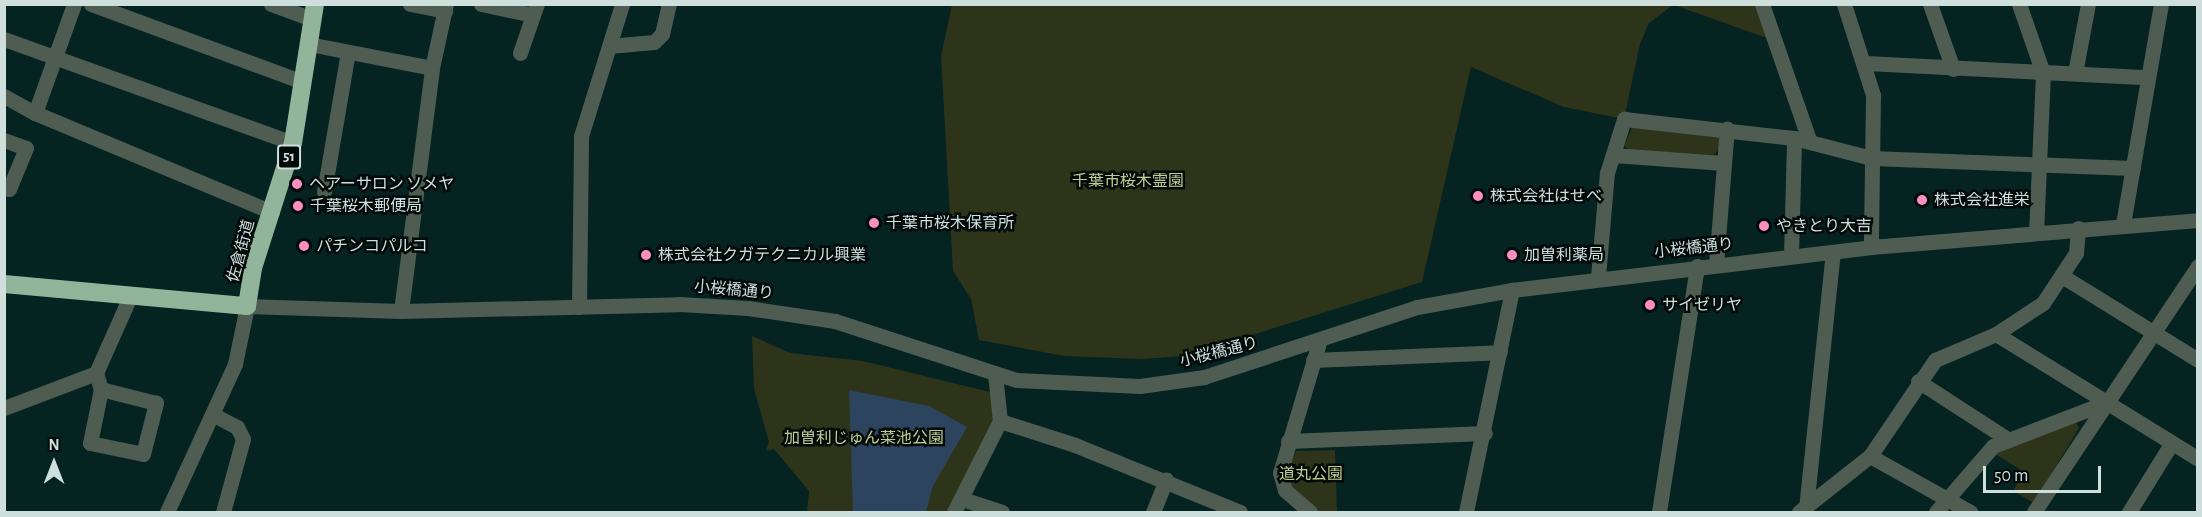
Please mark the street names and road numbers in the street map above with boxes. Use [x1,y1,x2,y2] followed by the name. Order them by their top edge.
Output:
[277,145,301,169] road number: 51
[223,218,259,284] street label: 佐倉街道
[1653,234,1735,262] street label: 小桜橋通り
[693,277,775,303] street label: 小桜橋通り
[1178,333,1260,371] street label: 小桜橋通り

